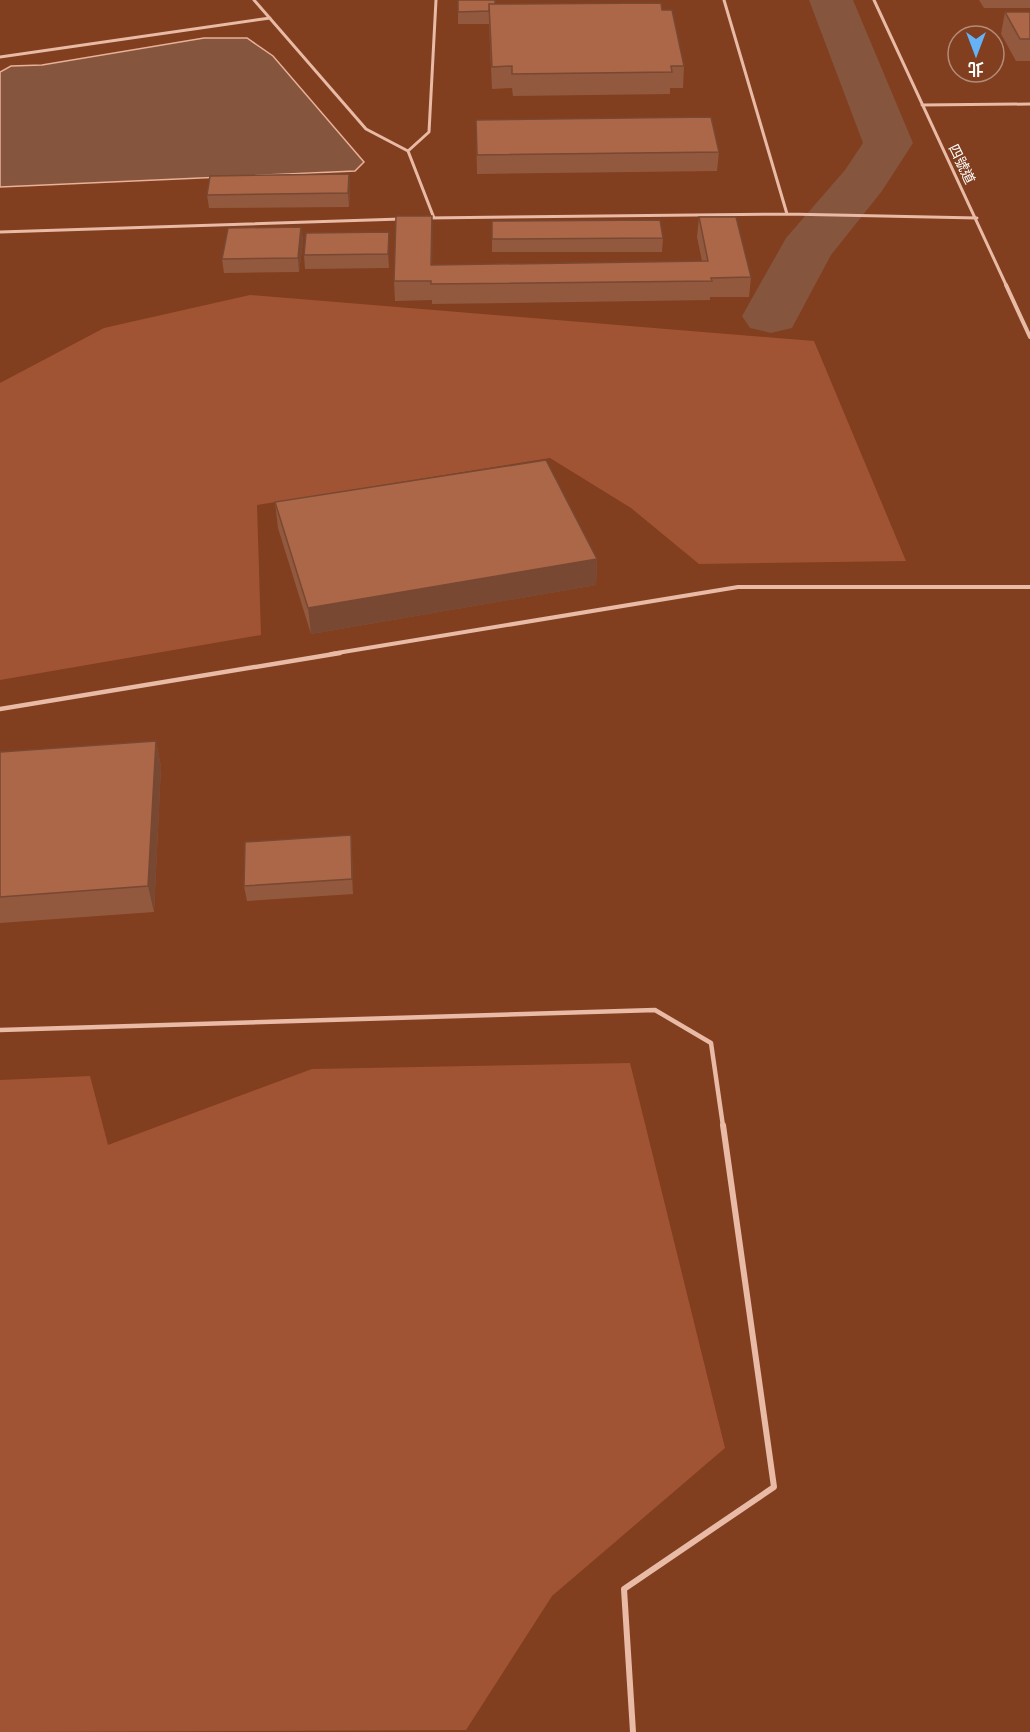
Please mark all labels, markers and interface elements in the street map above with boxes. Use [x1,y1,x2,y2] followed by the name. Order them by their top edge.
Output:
[946,24,1006,84] north arrow
[968,58,984,80] text: 北
[945,141,979,187] street label: 四號道

